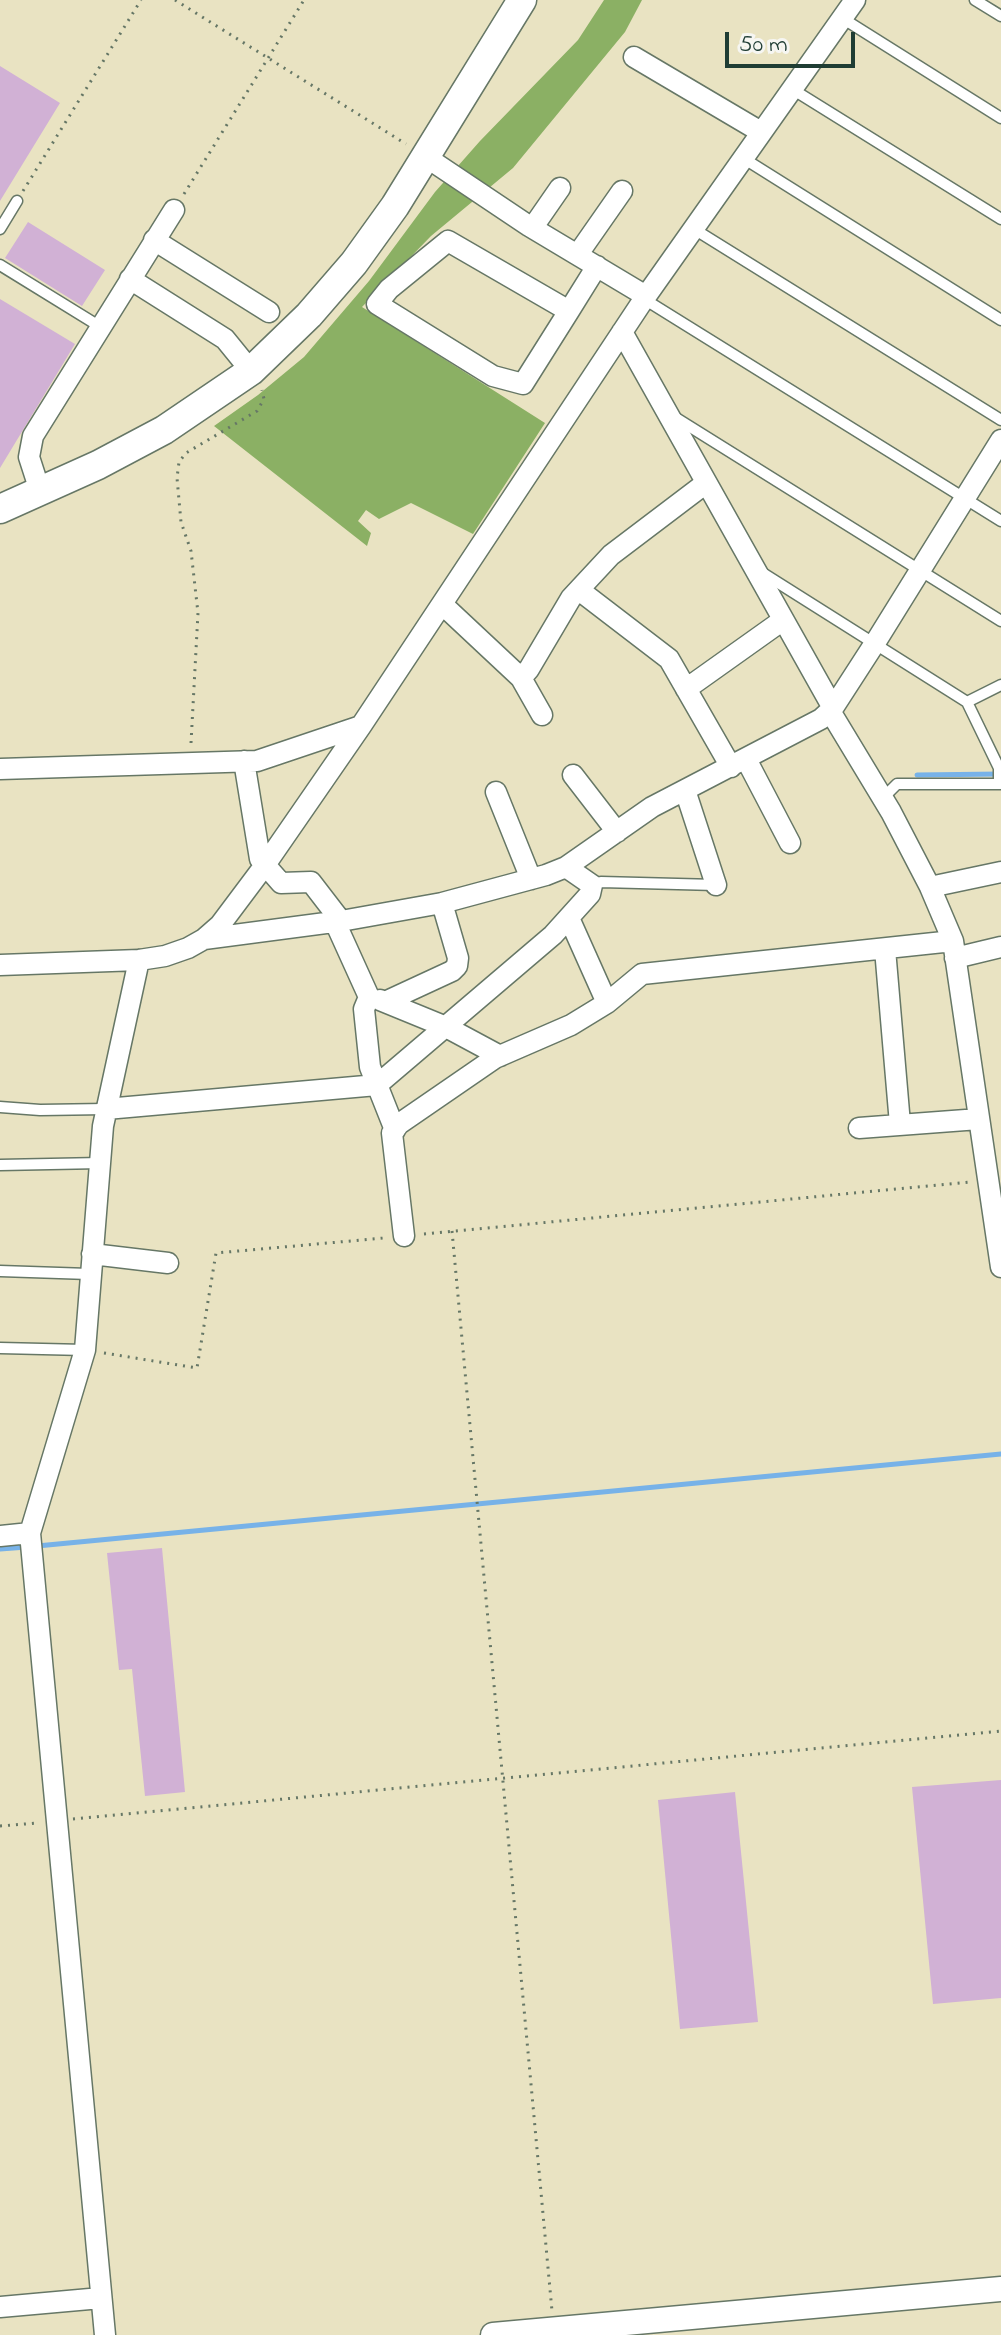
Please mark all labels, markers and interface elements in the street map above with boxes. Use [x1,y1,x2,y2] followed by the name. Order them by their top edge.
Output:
[729,16,859,66] scale bar
[739,28,788,63] text: 50 m

